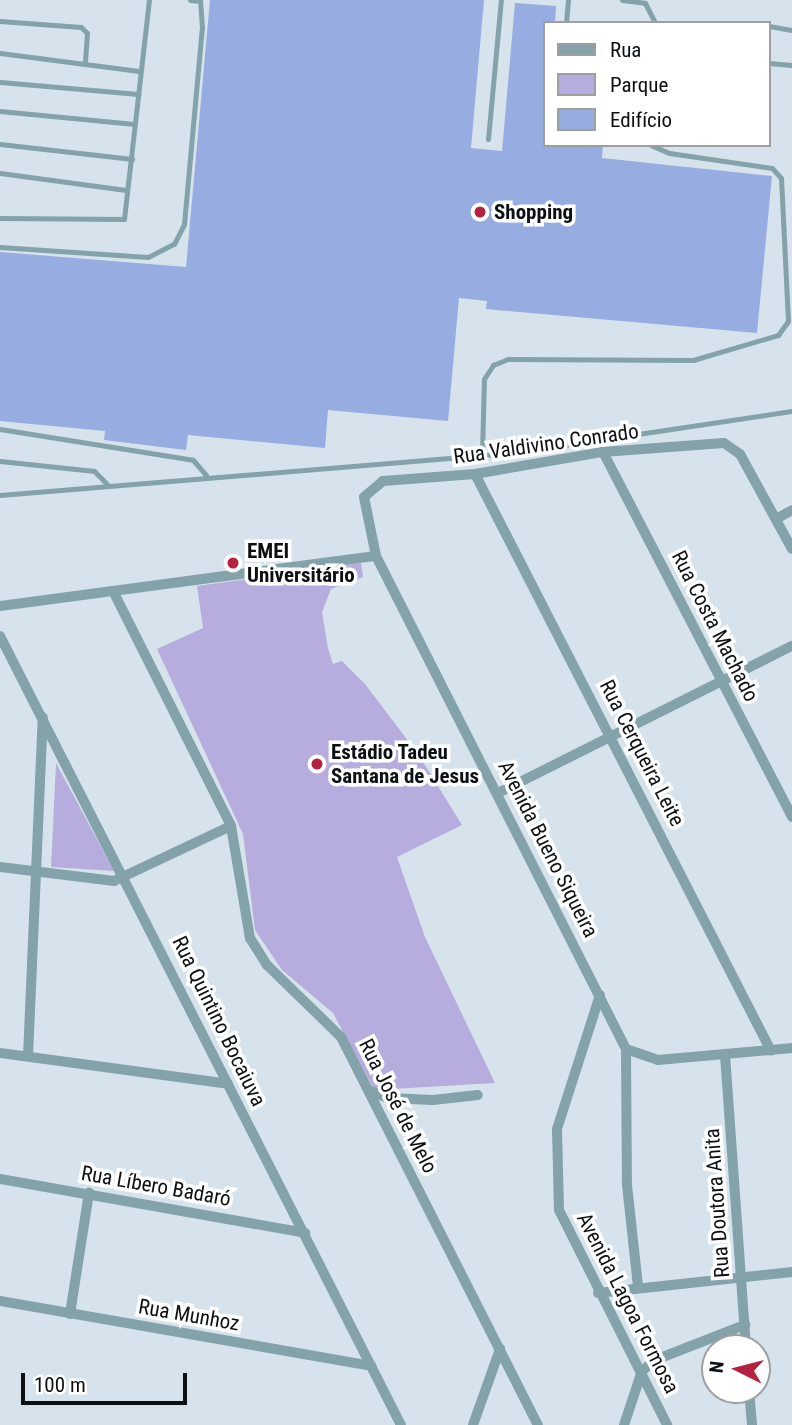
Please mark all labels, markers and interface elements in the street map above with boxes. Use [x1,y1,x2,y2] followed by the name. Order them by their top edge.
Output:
[544,21,771,147] legend
[610,38,641,62] text: Rua
[610,73,668,97] text: Parque
[610,108,672,132] text: Edifício
[494,199,573,225] place label: Shopping
[472,204,488,220] marker: Shopping
[452,419,640,469] street label: Rua Valdivino Conrado
[247,538,355,588] place label: EMEI Universitário
[666,546,764,706] street label: Rua Costa Machado
[225,555,241,571] marker: EMEI Universitário
[594,676,690,830] street label: Rua Cerqueira Leite
[331,739,479,789] place label: Estádio Tadeu Santana de Jesus
[309,756,325,772] marker: Estádio Tadeu Santana de Jesus
[493,757,603,941] street label: Avenida Bueno Siqueira
[167,932,271,1110] street label: Rua Quintino Bocaiuva
[353,1035,443,1177] street label: Rua José de Melo
[699,1127,735,1279] street label: Rua Doutora Anita
[79,1160,233,1212] street label: Rua Líbero Badaró
[572,1209,684,1397] street label: Avenida Lagoa Formosa
[137,1294,241,1336] street label: Rua Munhoz
[701,1334,771,1404] north arrow
[24,1358,191,1402] scale bar
[705,1360,729,1374] text: N
[34,1373,86,1397] text: 100 m

